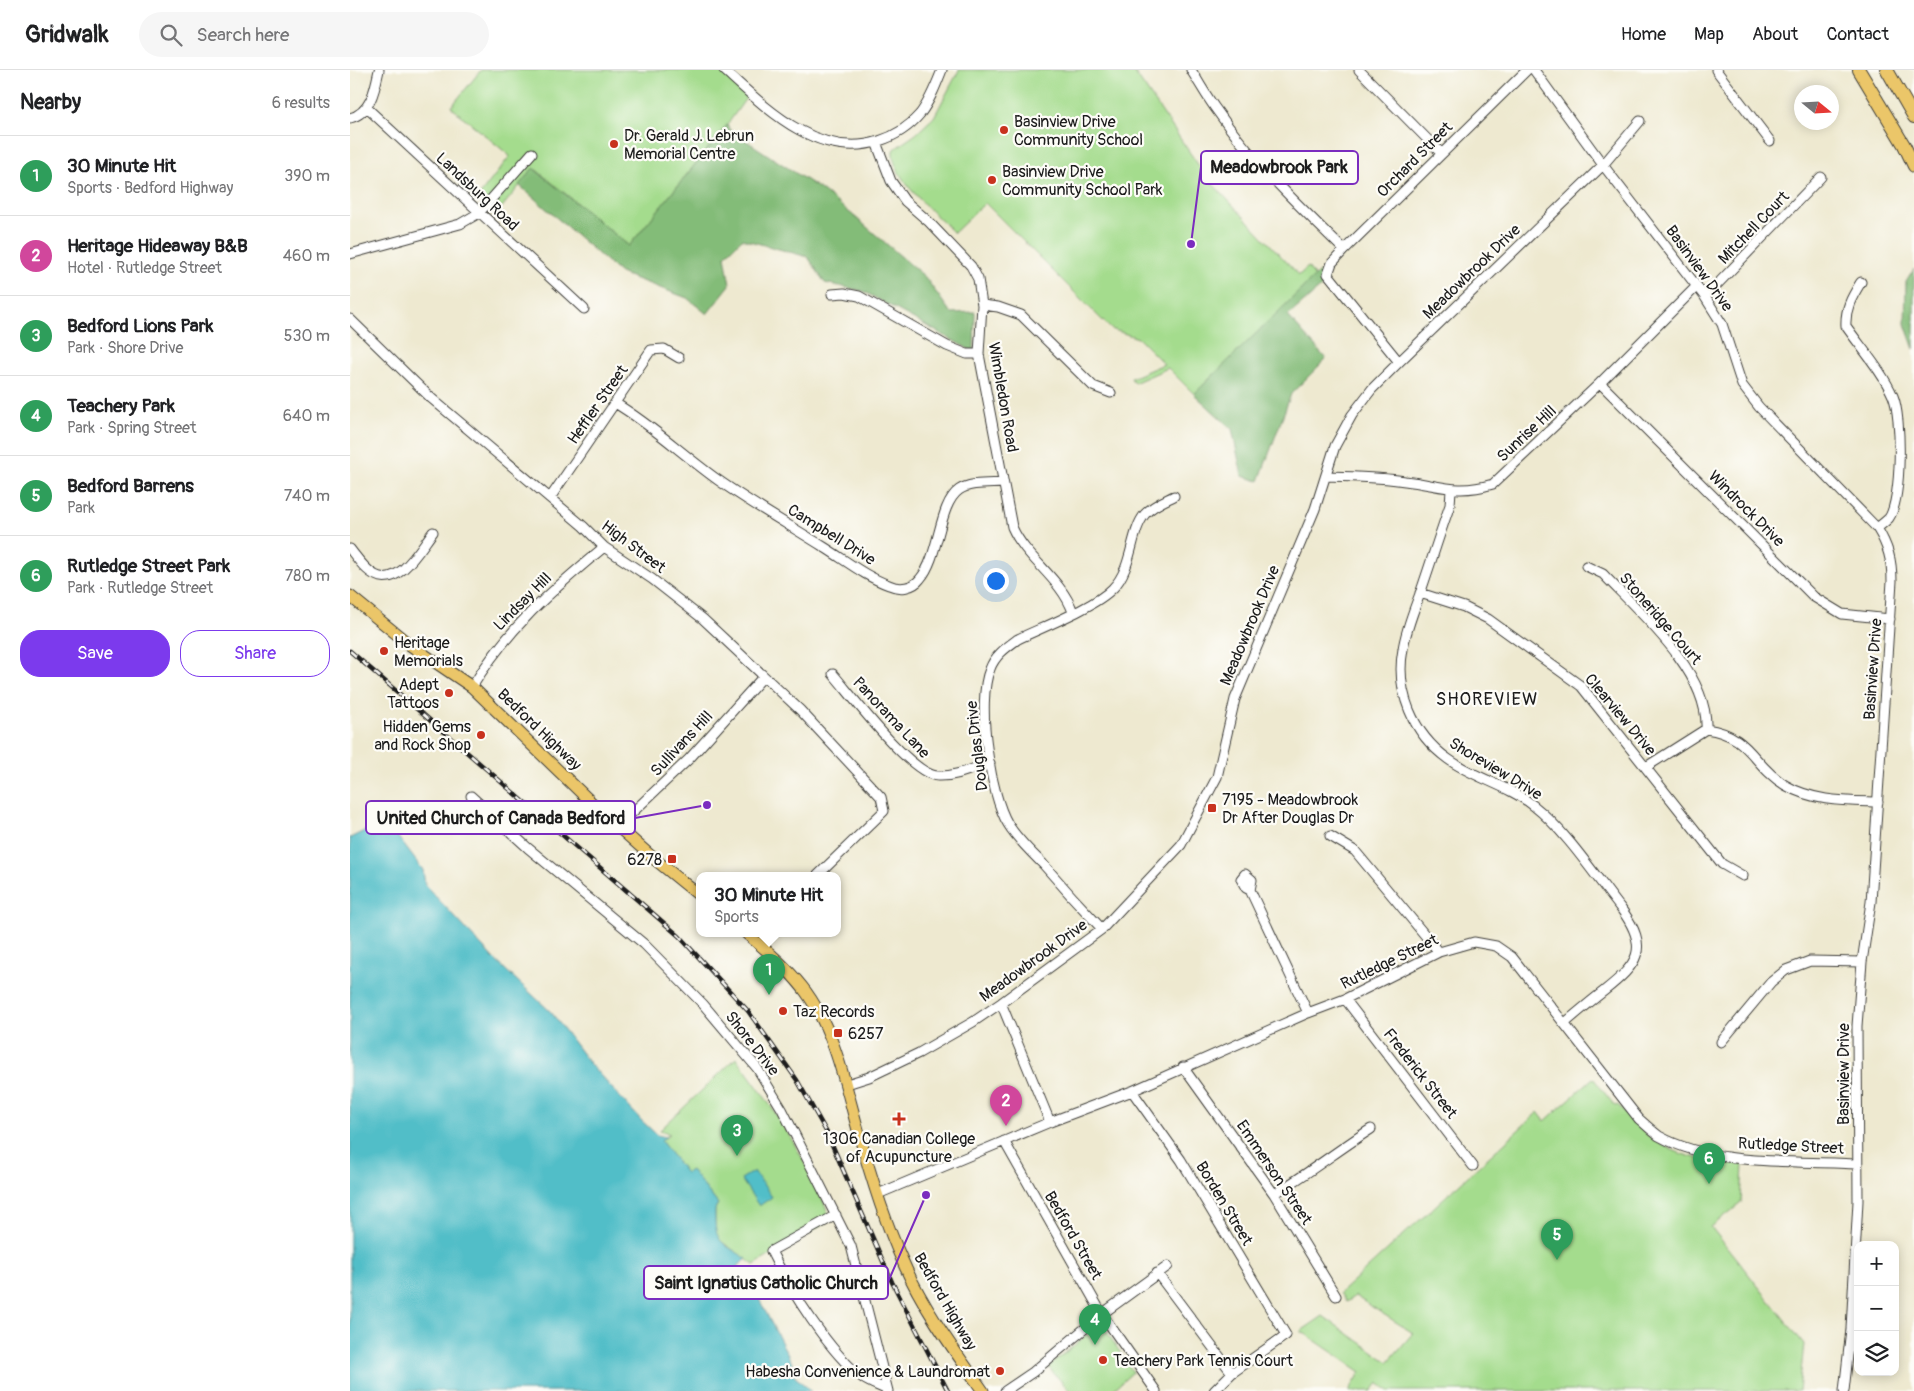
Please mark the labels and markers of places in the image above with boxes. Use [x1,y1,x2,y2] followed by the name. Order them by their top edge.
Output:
[1014,112,1143,150] place label: Basinview Drive Community School
[998,124,1010,136] marker: Basinview Drive Community School
[624,126,754,164] place label: Dr. Gerald J. Lebrun Memorial Centre
[608,138,620,150] marker: Dr. Gerald J. Lebrun Memorial Centre
[1201,151,1358,184] callout: Meadowbrook Park
[1002,162,1163,200] place label: Basinview Drive Community School Park
[986,174,998,186] marker: Basinview Drive Community School Park
[394,633,463,671] place label: Heritage Memorials
[378,645,390,657] marker: Heritage Memorials
[387,675,440,713] place label: Adept Tattoos
[443,687,455,699] marker: Adept Tattoos
[374,717,471,755] place label: Hidden Gems and Rock Shop
[475,729,487,741] marker: Hidden Gems and Rock Shop
[1222,790,1358,828] place label: 7195 - Meadowbrook Dr After Douglas Dr
[366,801,635,834] callout: United Church of Canada Bedford
[1206,802,1218,814] marker: 7195 - Meadowbrook Dr After Douglas Dr
[627,850,662,870] place label: 6278
[666,853,678,865] marker: 6278
[753,954,785,995] pin: 1
[793,1002,874,1022] place label: Taz Records
[777,1005,789,1017] marker: Taz Records
[848,1024,884,1044] place label: 6257
[832,1027,844,1039] marker: 6257
[990,1085,1022,1126] pin: 2
[892,1112,906,1126] marker: 1306 Canadian College of Acupuncture
[721,1115,753,1156] pin: 3
[823,1129,975,1167] place label: 1306 Canadian College of Acupuncture
[1693,1143,1725,1184] pin: 6
[1541,1219,1573,1260] pin: 5
[644,1266,888,1299] callout: Saint Ignatius Catholic Church
[1079,1304,1111,1345] pin: 4
[1113,1351,1294,1371] place label: Teachery Park Tennis Court
[1097,1354,1109,1366] marker: Teachery Park Tennis Court
[745,1362,991,1382] place label: Habesha Convenience & Laundromat
[994,1365,1006,1377] marker: Habesha Convenience & Laundromat

